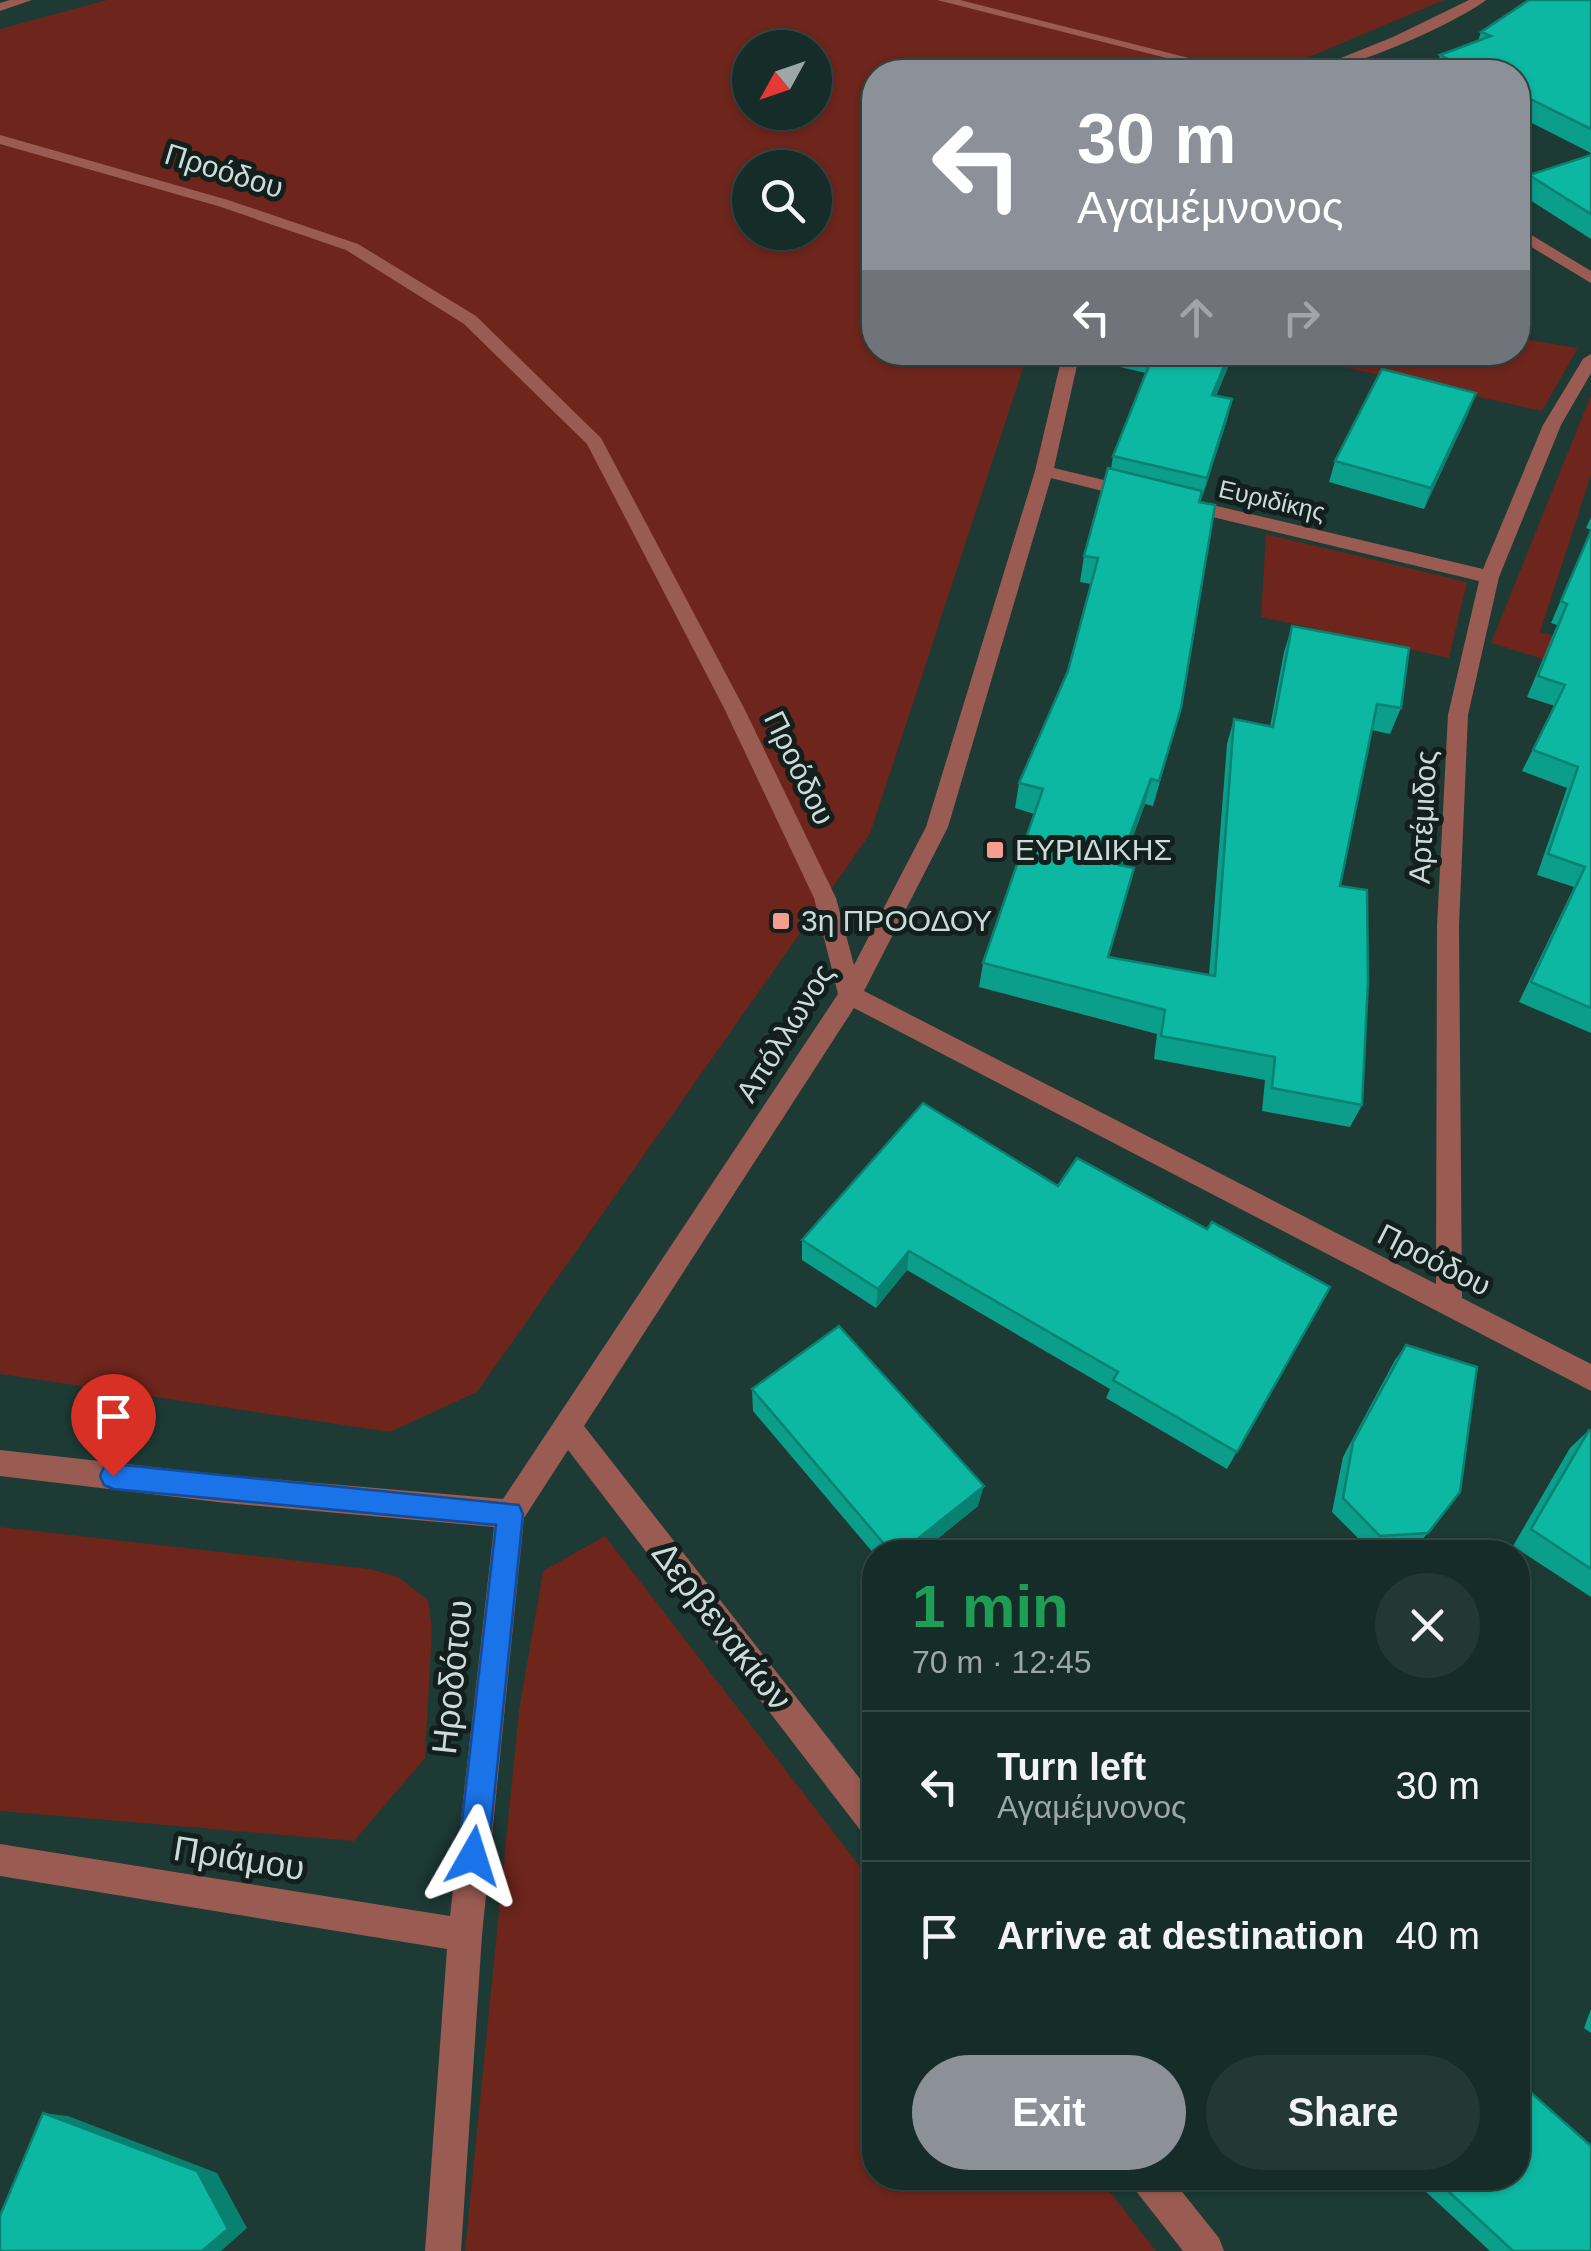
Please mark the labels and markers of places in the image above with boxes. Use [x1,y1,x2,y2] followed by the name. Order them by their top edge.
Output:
[1015,833,1172,866] place label: ΕΥΡΙΔΙΚΗΣ
[984,839,1006,861] marker: ΕΥΡΙΔΙΚΗΣ
[801,904,992,937] place label: 3η ΠΡΟΟΔΟΥ
[770,910,792,932] marker: 3η ΠΡΟΟΔΟΥ
[71,1374,156,1477] pin

